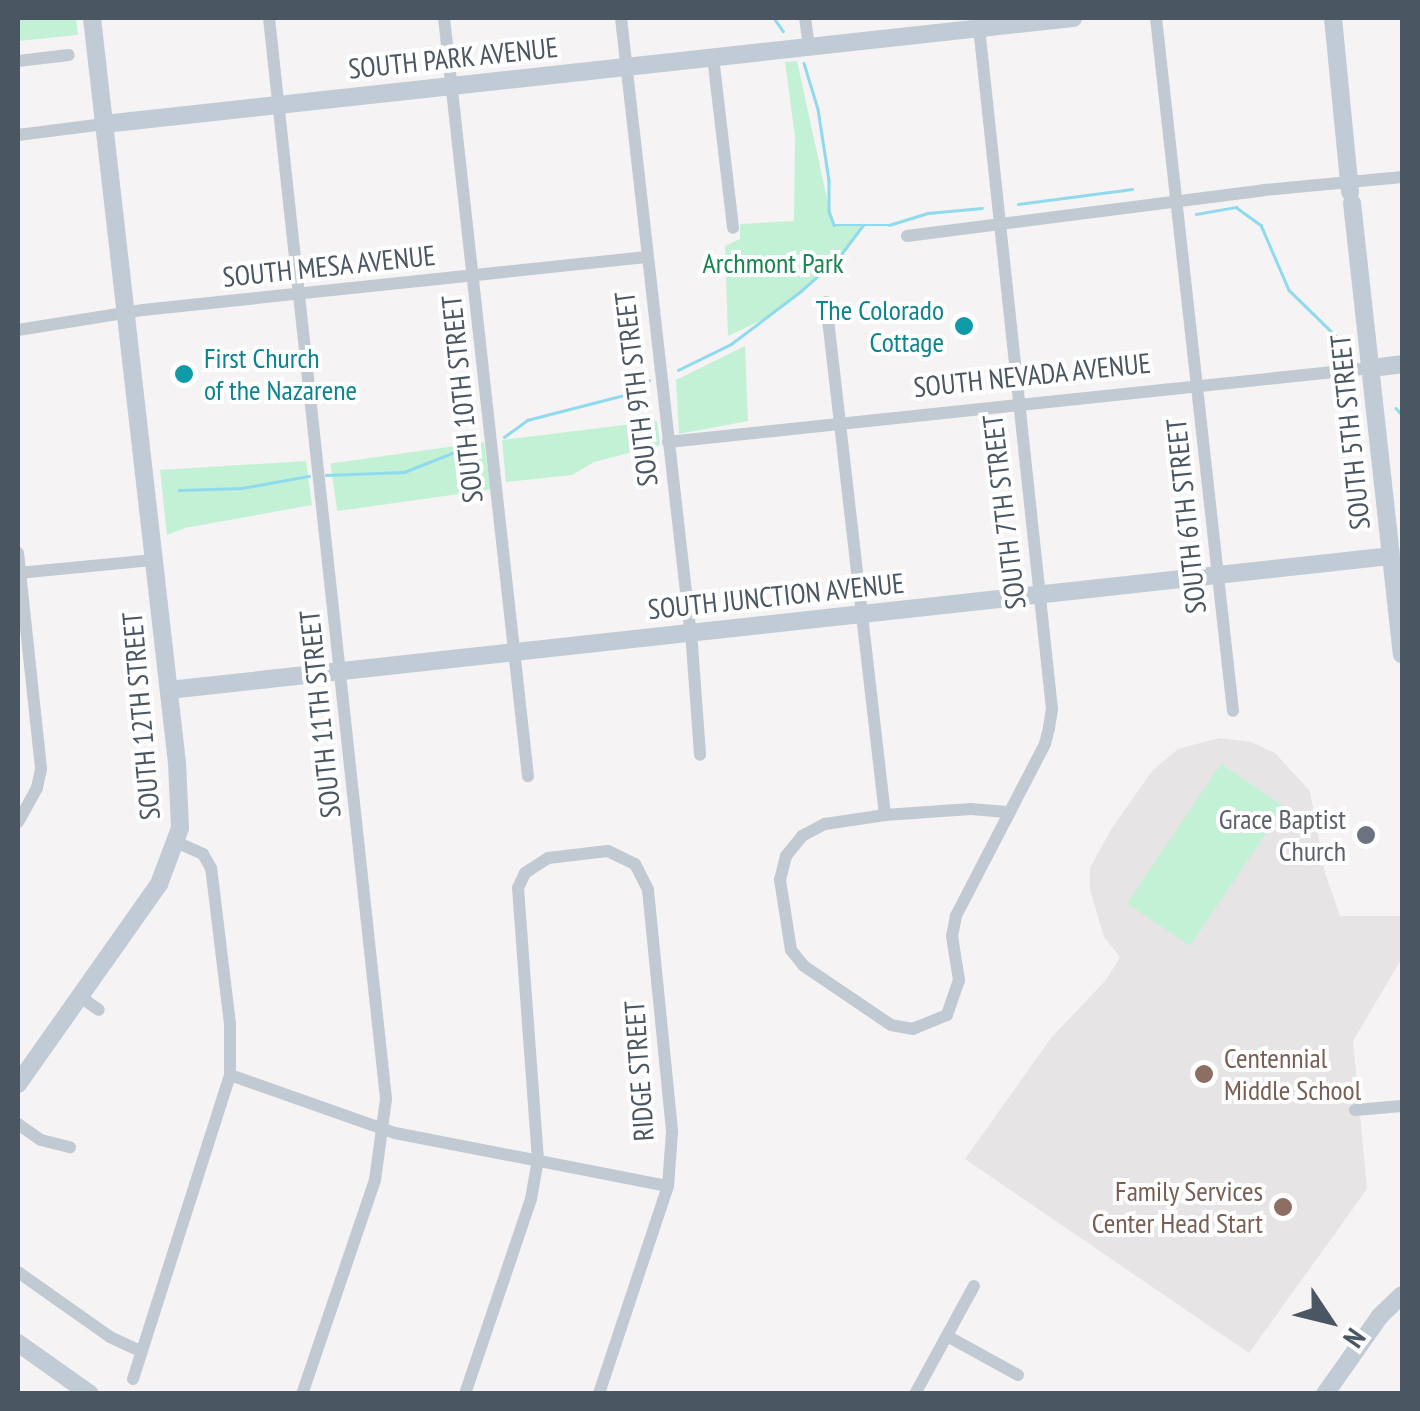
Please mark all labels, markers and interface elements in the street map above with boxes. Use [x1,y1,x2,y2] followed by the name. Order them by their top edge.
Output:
[346,30,560,86] street label: SOUTH PARK AVENUE
[220,238,438,294] street label: SOUTH MESA AVENUE
[702,246,844,280] park label: Archmont Park
[607,290,665,488] street label: SOUTH 9TH STREET
[816,293,944,359] place label: The Colorado Cottage
[434,294,490,504] street label: SOUTH 10TH STREET
[953,315,975,337] marker: The Colorado Cottage
[1323,333,1377,531] street label: SOUTH 5TH STREET
[204,341,357,407] place label: First Church of the Nazarene
[911,346,1153,404] street label: SOUTH NEVADA AVENUE
[173,363,195,385] marker: First Church of the Nazarene
[975,413,1033,611] street label: SOUTH 7TH STREET
[1159,417,1213,615] street label: SOUTH 6TH STREET
[646,566,906,626] street label: SOUTH JUNCTION AVENUE
[292,609,348,819] street label: SOUTH 11TH STREET
[115,611,167,821] street label: SOUTH 12TH STREET
[1219,802,1346,868] place label: Grace Baptist Church
[1355,824,1377,846] marker: Grace Baptist Church
[617,1000,661,1142] street label: RIDGE STREET
[1224,1041,1361,1107] place label: Centennial Middle School
[1193,1063,1215,1085] marker: Centennial Middle School
[1092,1174,1263,1240] place label: Family Services Center Head Start
[1272,1196,1294,1218] marker: Family Services Center Head Start
[1280,1271,1380,1371] north arrow
[1335,1322,1374,1355] text: N

